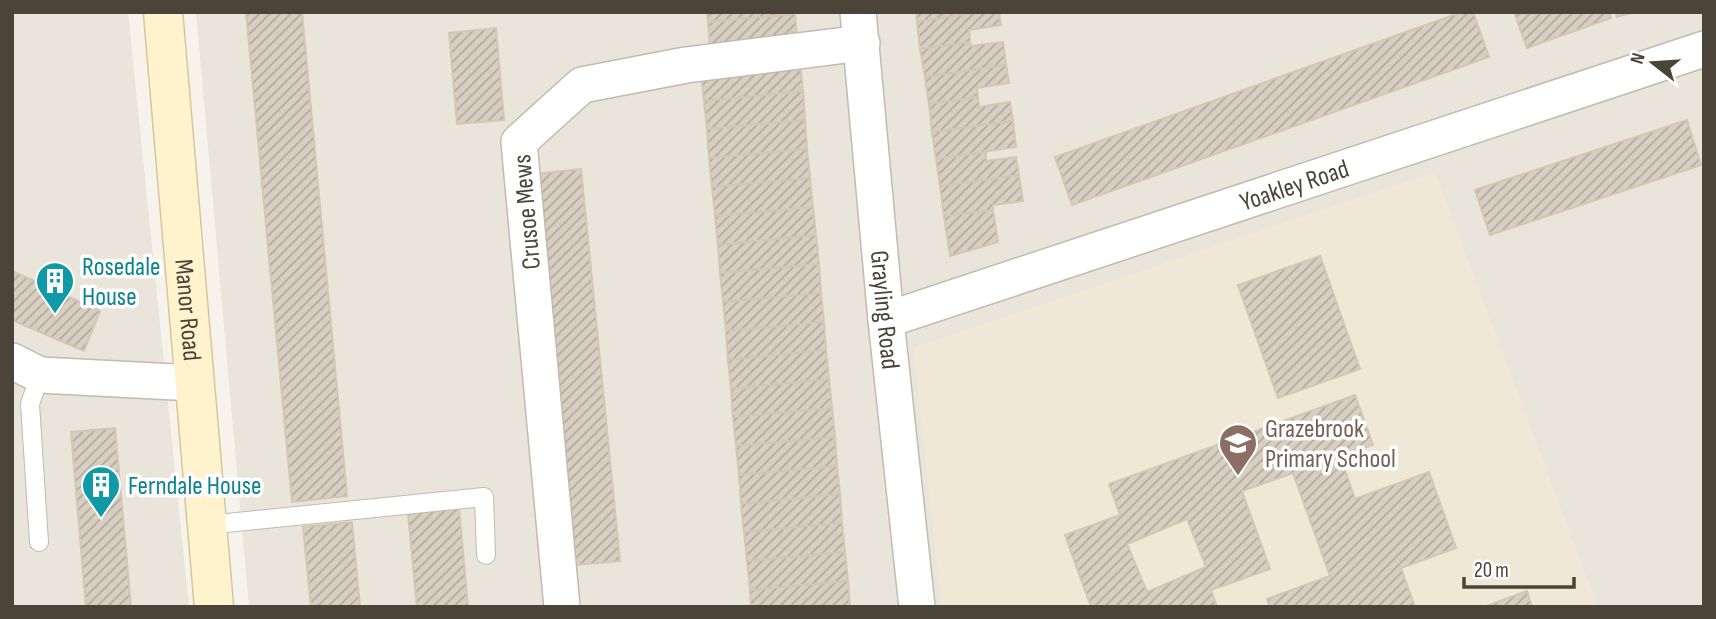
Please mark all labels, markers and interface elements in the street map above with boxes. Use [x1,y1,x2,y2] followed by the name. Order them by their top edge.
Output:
[1618,28,1688,98] north arrow
[1626,50,1651,67] text: N
[507,153,548,271] street label: Crusoe Mews
[1236,154,1353,219] street label: Yoakley Road
[863,249,905,371] street label: Grayling Road
[82,252,160,313] place label: Rosedale House
[167,258,207,362] street label: Manor Road
[34,260,76,315] building icon: Rosedale House
[1265,414,1396,475] place label: Grazebrook Primary School
[1217,422,1259,477] school or university icon: Grazebrook Primary School
[80,464,122,519] building icon: Ferndale House
[128,471,261,502] place label: Ferndale House
[1464,546,1574,590] scale bar
[1474,558,1509,583] text: 20 m

